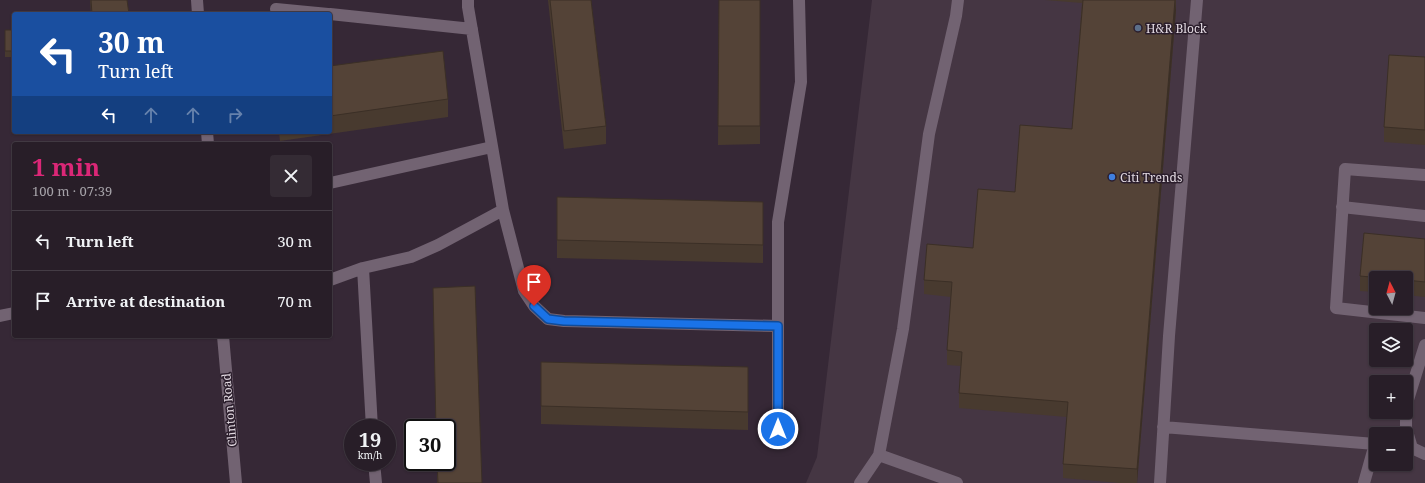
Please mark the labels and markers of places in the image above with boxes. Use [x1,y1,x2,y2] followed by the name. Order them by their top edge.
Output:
[1146,20,1208,37] place label: H&R Block
[1133,23,1143,33] marker: H&R Block
[1120,169,1182,186] place label: Citi Trends
[1107,172,1117,182] marker: Citi Trends
[517,265,551,306] pin

